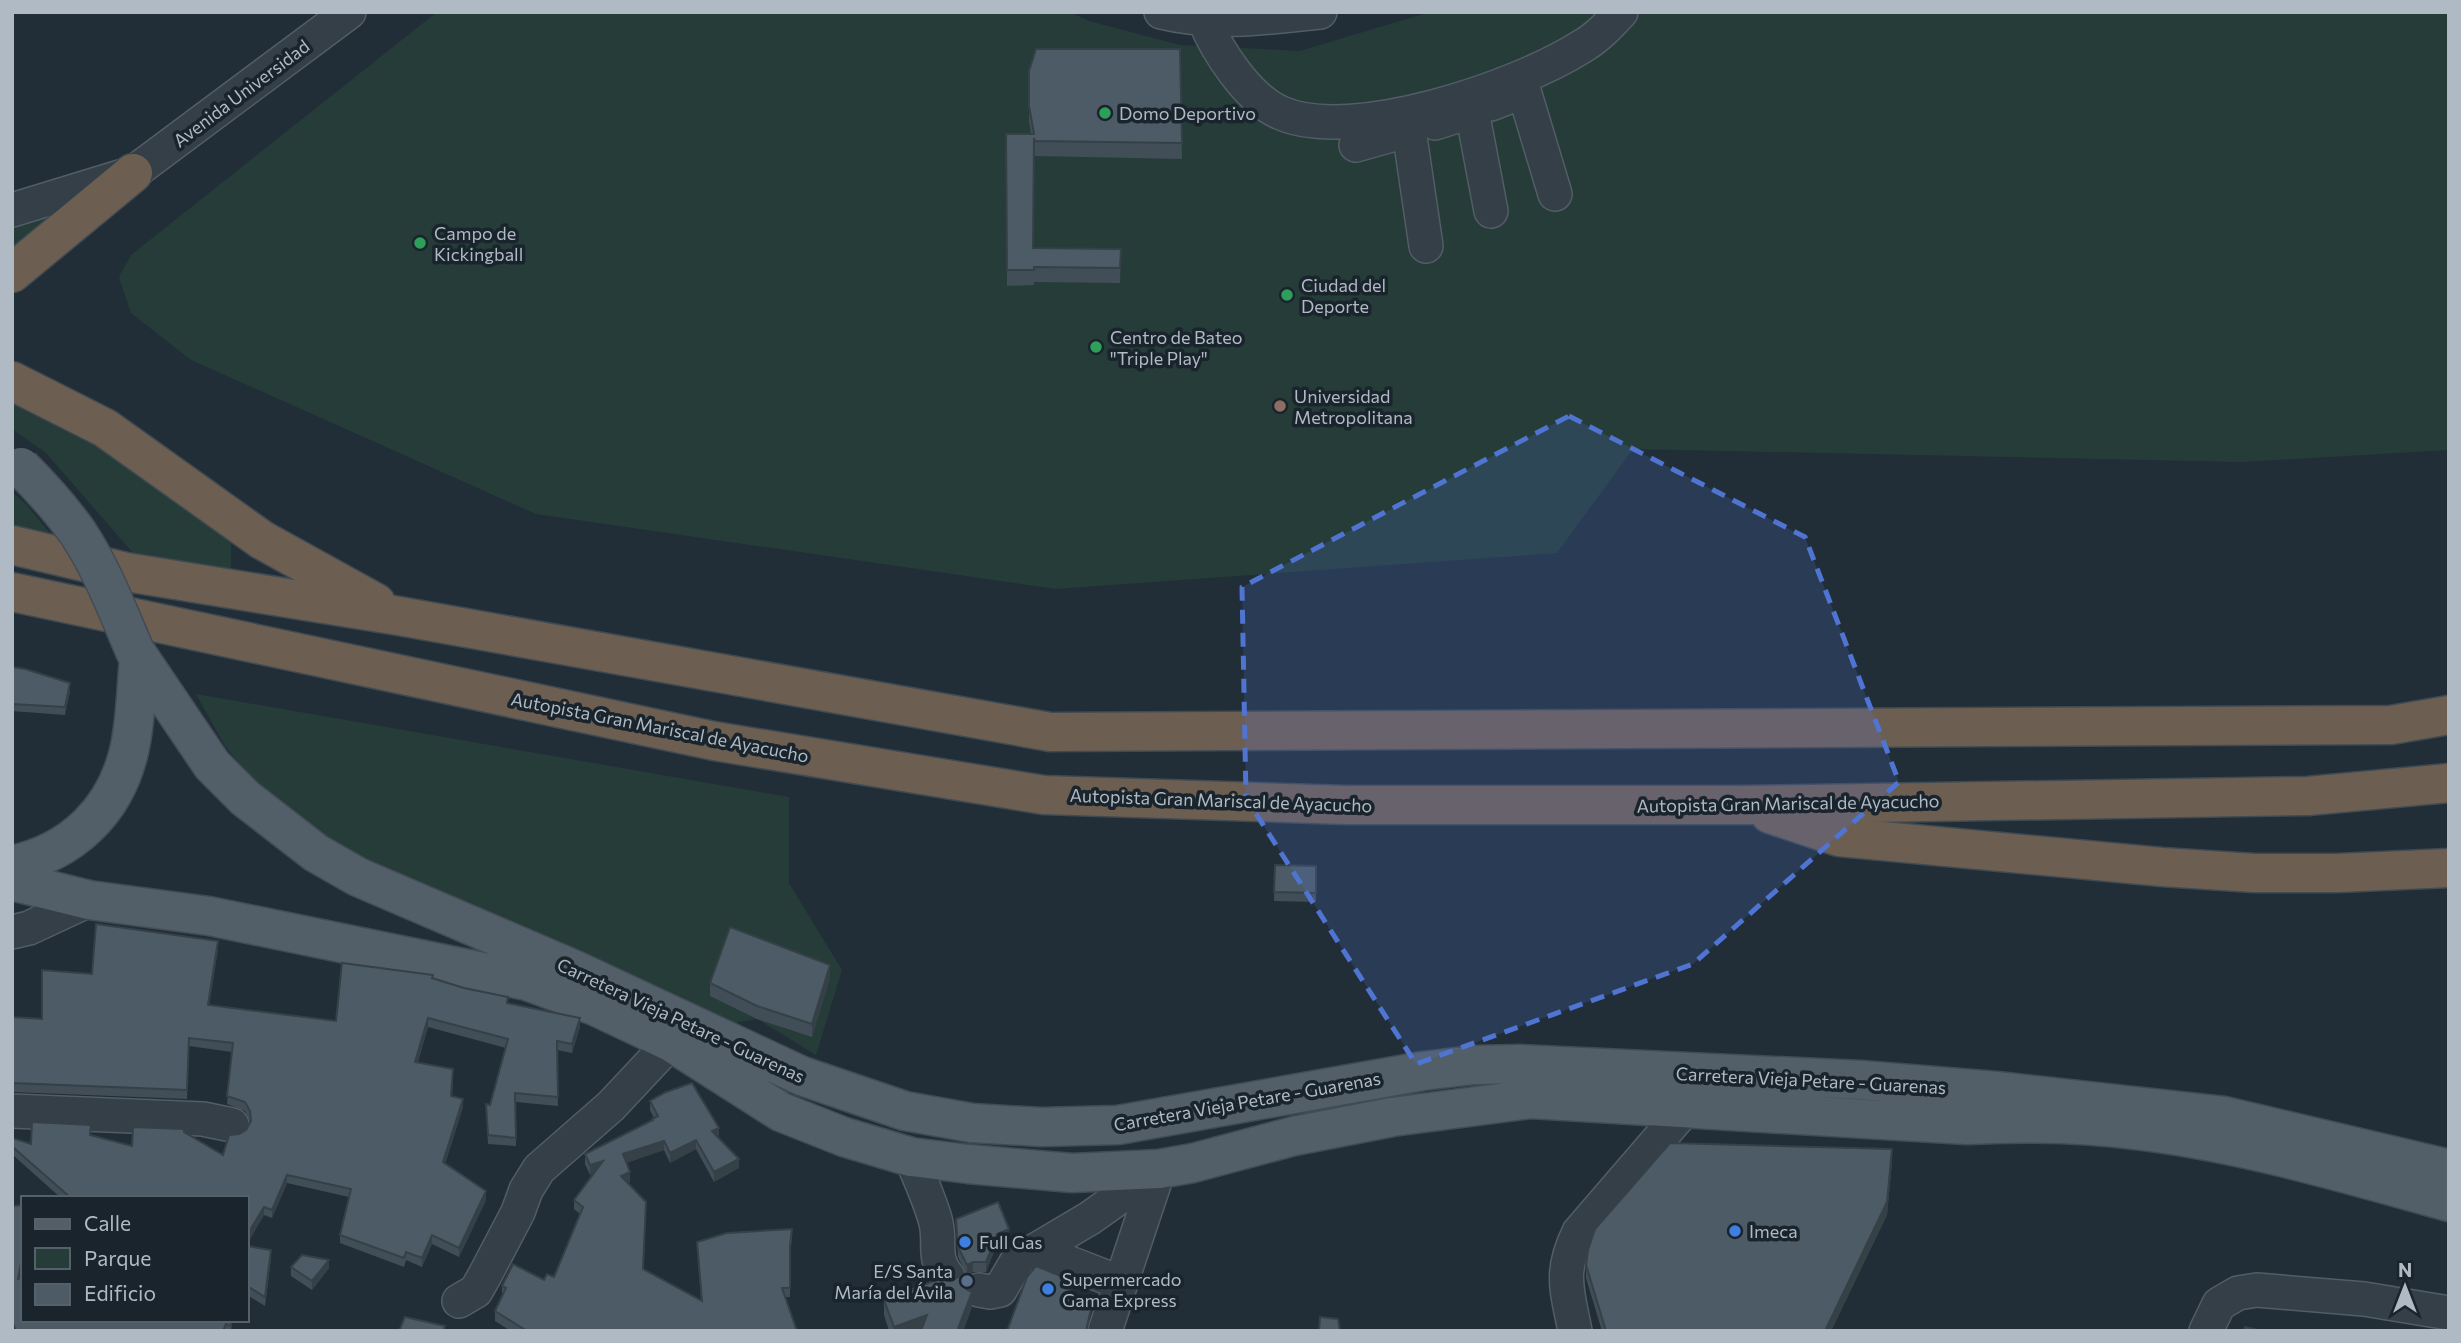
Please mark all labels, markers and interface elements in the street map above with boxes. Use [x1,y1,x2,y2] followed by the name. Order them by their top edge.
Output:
[169,35,313,151] street label: Avenida Universidad
[1119,102,1256,124] place label: Domo Deportivo
[1097,105,1113,121] marker: Domo Deportivo
[434,222,523,265] place label: Campo de Kickingball
[412,235,428,251] marker: Campo de Kickingball
[1301,274,1386,317] place label: Ciudad del Deporte
[1279,287,1295,303] marker: Ciudad del Deporte
[1110,326,1242,369] place label: Centro de Bateo "Triple Play"
[1088,339,1104,355] marker: Centro de Bateo "Triple Play"
[1294,385,1413,428] place label: Universidad Metropolitana
[1272,398,1288,414] marker: Universidad Metropolitana
[509,687,811,767] street label: Autopista Gran Mariscal de Ayacucho
[1069,784,1373,816] street label: Autopista Gran Mariscal de Ayacucho
[1636,789,1940,817] street label: Autopista Gran Mariscal de Ayacucho
[554,953,808,1087] street label: Carretera Vieja Petare - Guarenas
[1675,1062,1947,1098] street label: Carretera Vieja Petare - Guarenas
[1112,1067,1382,1135] street label: Carretera Vieja Petare - Guarenas
[21,1196,248,1322] legend
[84,1210,131,1235] text: Calle
[1749,1220,1798,1242] place label: Imeca
[1727,1223,1743,1239] marker: Imeca
[979,1231,1043,1253] place label: Full Gas
[957,1234,973,1250] marker: Full Gas
[84,1245,151,1270] text: Parque
[2370,1252,2440,1322] north arrow
[2398,1258,2412,1281] text: N
[834,1260,953,1303] place label: E/S Santa María del Ávila
[1062,1268,1182,1311] place label: Supermercado Gama Express
[959,1273,975,1289] marker: E/S Santa María del Ávila
[84,1280,156,1305] text: Edificio
[1040,1281,1056,1297] marker: Supermercado Gama Express

